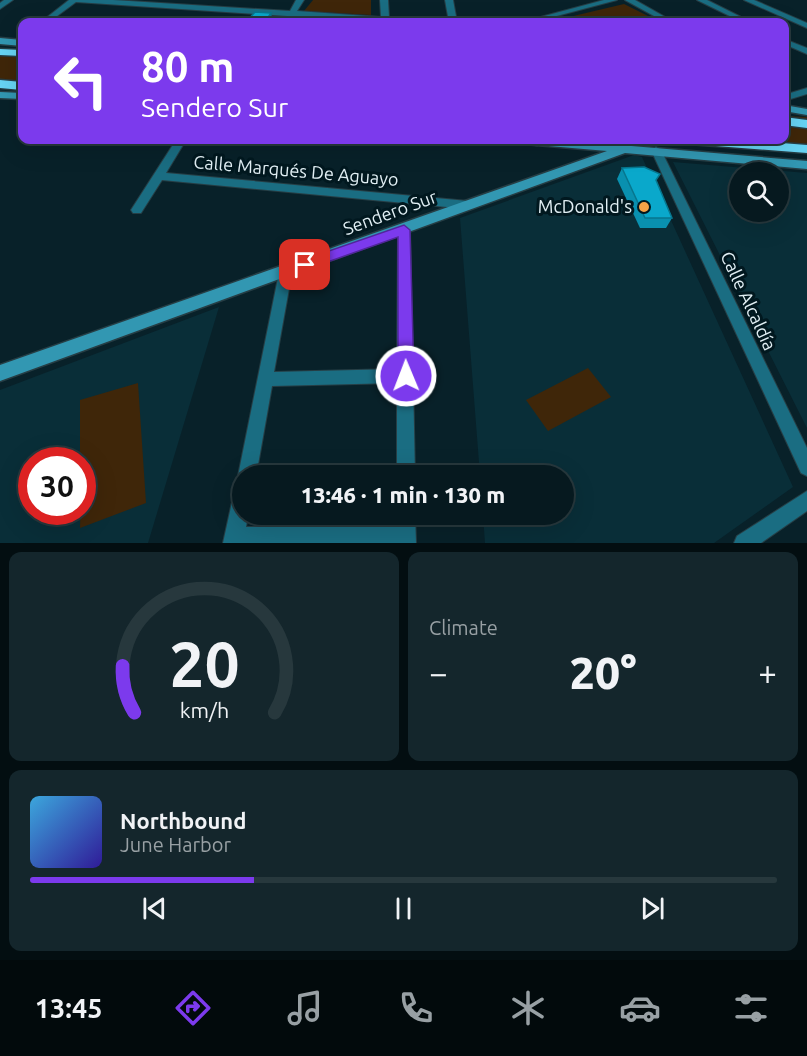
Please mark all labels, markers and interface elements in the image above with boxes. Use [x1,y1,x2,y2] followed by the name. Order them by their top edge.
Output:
[42,42,120,120] icon: left
[141,43,235,90] text: 80 m
[141,92,288,122] text: Sendero Sur
[193,151,399,189] street label: Calle Marqués De Aguayo
[729,162,789,222] map controls
[729,162,789,222] button: search
[340,186,439,238] street label: Sendero Sur
[538,196,632,216] place label: McDonald's
[637,200,651,214] marker: McDonald's
[279,239,330,290] pin
[288,248,321,281] icon: arrive
[717,248,781,353] street label: Calle Alcaldía
[374,344,438,408] position arrow
[18,447,96,525] speed limit sign: 30
[301,482,505,507] text: 13:46 · 1 min · 130 m
[429,616,498,639] text: Climate
[169,629,239,699] text: 20
[569,647,637,698] text: 20°
[429,654,448,691] text: −
[758,654,777,691] text: +
[179,699,229,723] text: km/h
[120,808,246,833] text: Northbound
[120,833,231,856] text: June Harbor
[138,892,171,925] icon: previous
[387,892,420,925] icon: pause
[636,892,669,925] icon: next
[172,987,214,1029] icon: directions
[284,987,326,1029] icon: music
[395,987,437,1029] icon: phone
[507,987,549,1029] icon: climate
[619,987,661,1029] icon: car
[730,987,772,1029] icon: filters
[35,993,102,1023] text: 13:45

